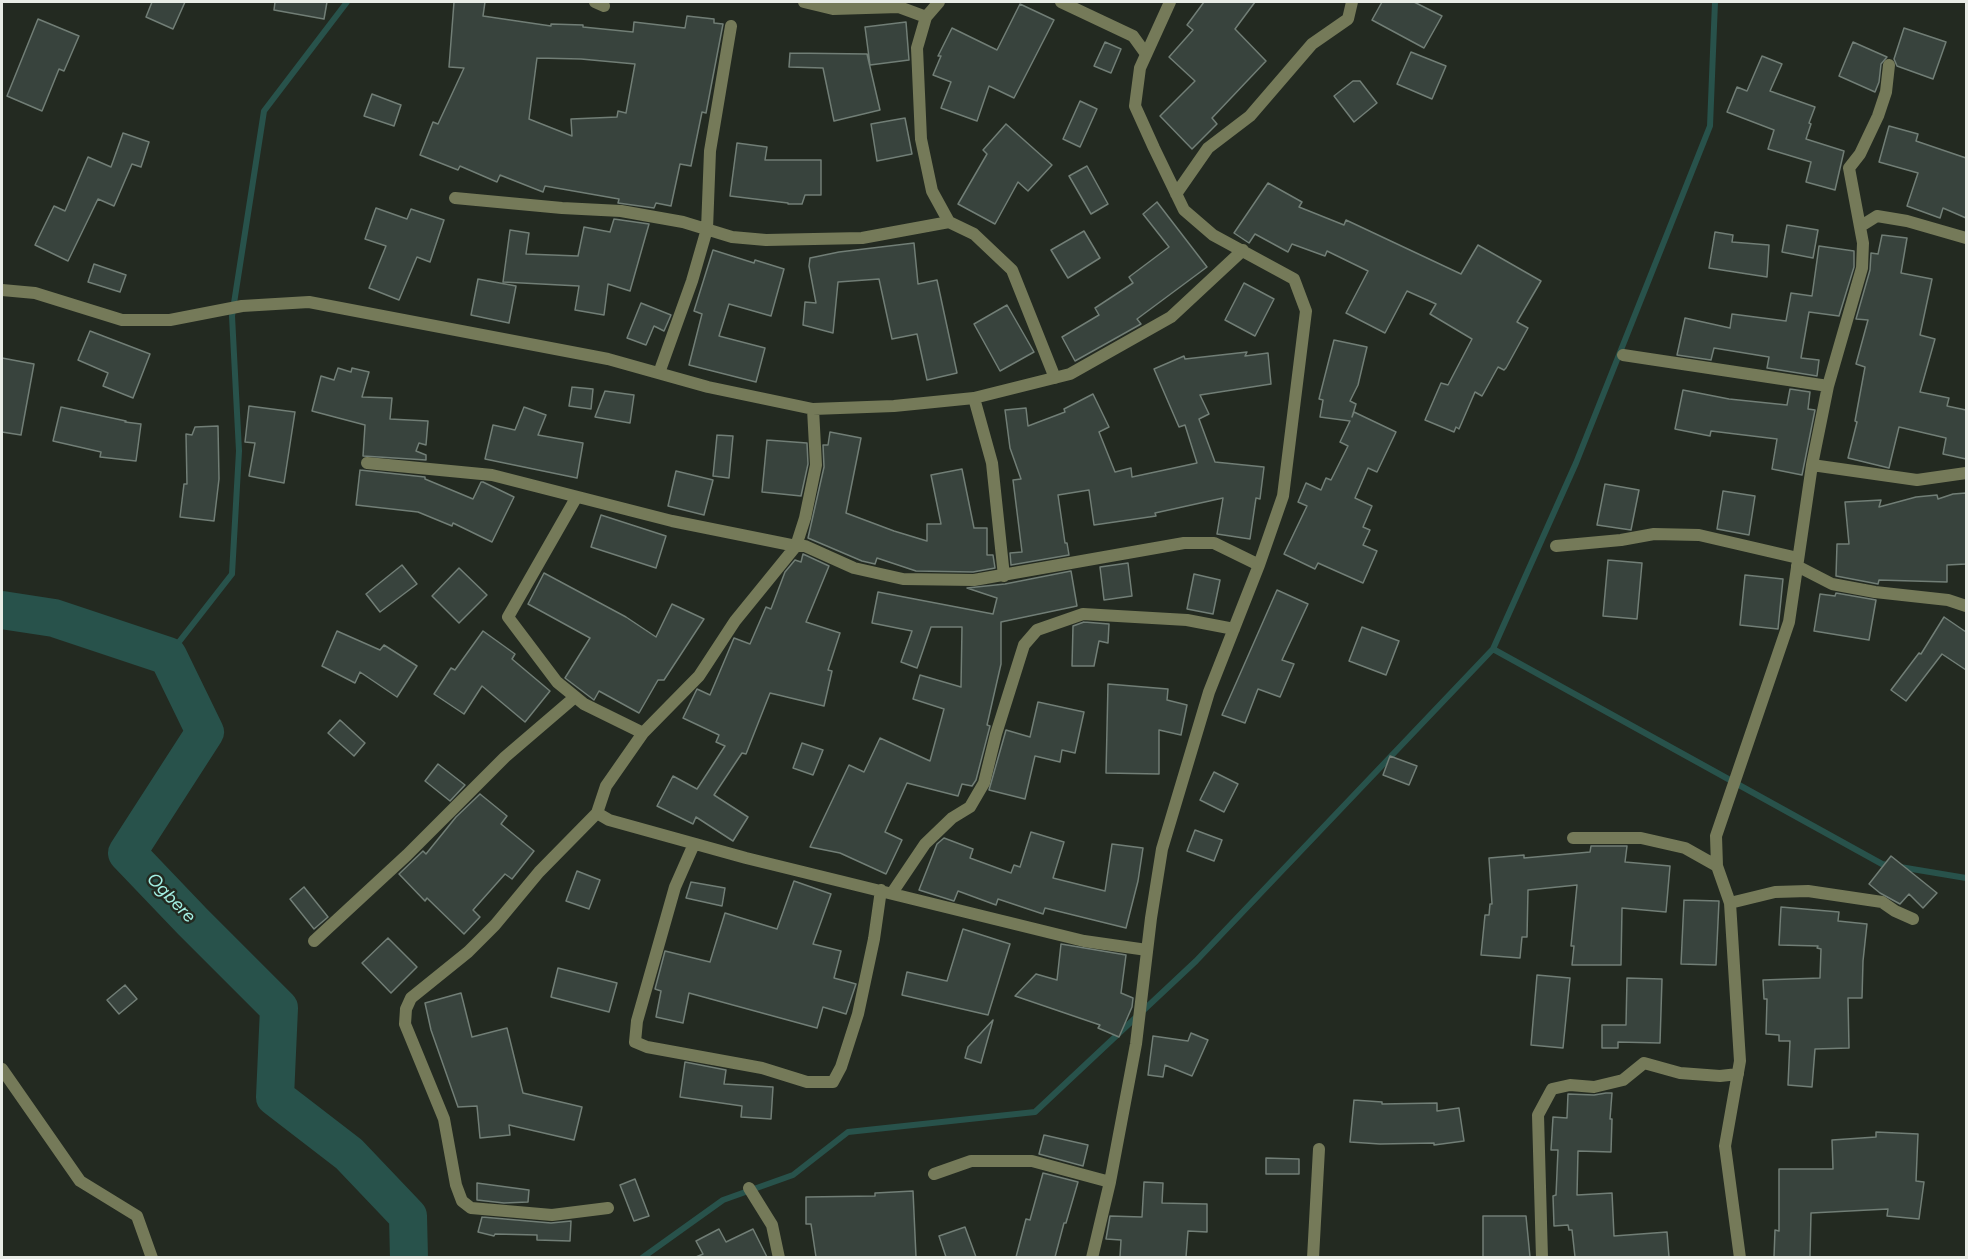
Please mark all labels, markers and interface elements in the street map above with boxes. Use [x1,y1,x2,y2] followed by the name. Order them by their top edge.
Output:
[142,869,200,927] water label: Ogbere

